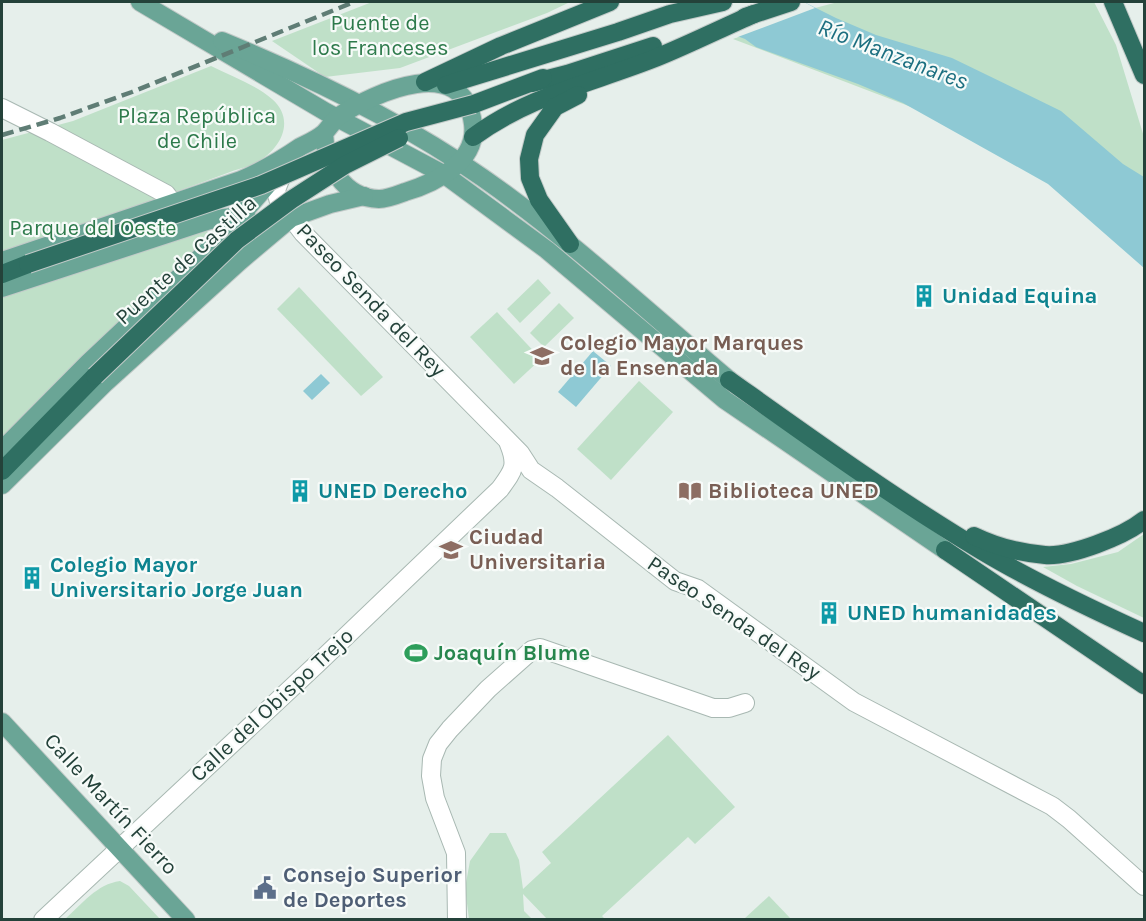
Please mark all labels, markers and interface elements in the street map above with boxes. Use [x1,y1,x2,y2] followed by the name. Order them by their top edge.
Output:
[312,10,448,61] park label: Puente de los Franceses
[814,13,972,95] water label: Río Manzanares
[118,103,276,154] park label: Plaza República de Chile
[110,190,262,330] street label: Puente de Castilla
[9,215,177,241] park label: Parque del Oeste
[291,218,451,382] street label: Paseo Senda del Rey
[911,283,937,309] building icon: Unidad Equina
[942,283,1097,309] place label: Unidad Equina
[560,330,804,381] place label: Colegio Mayor Marques de la Ensenada
[529,343,555,369] school or university icon: Colegio Mayor Marques de la Ensenada
[287,478,313,504] building icon: UNED Derecho
[318,478,467,504] place label: UNED Derecho
[677,478,703,504] library icon: Biblioteca UNED
[708,478,879,504] place label: Biblioteca UNED
[469,524,606,575] place label: Ciudad Universitaria
[438,537,464,563] school or university icon: Ciudad Universitaria
[642,550,826,686] street label: Paseo Senda del Rey
[50,552,303,603] place label: Colegio Mayor Universitario Jorge Juan
[19,565,45,591] building icon: Colegio Mayor Universitario Jorge Juan
[816,600,842,626] building icon: UNED humanidades
[847,600,1057,626] place label: UNED humanidades
[185,623,359,787] street label: Calle del Obispo Trejo
[403,640,429,666] sports icon: Joaquín Blume
[434,640,590,666] place label: Joaquín Blume
[39,728,183,880] street label: Calle Martín Fierro
[283,862,462,913] place label: Consejo Superior de Deportes
[252,875,278,901] public building icon: Consejo Superior de Deportes

